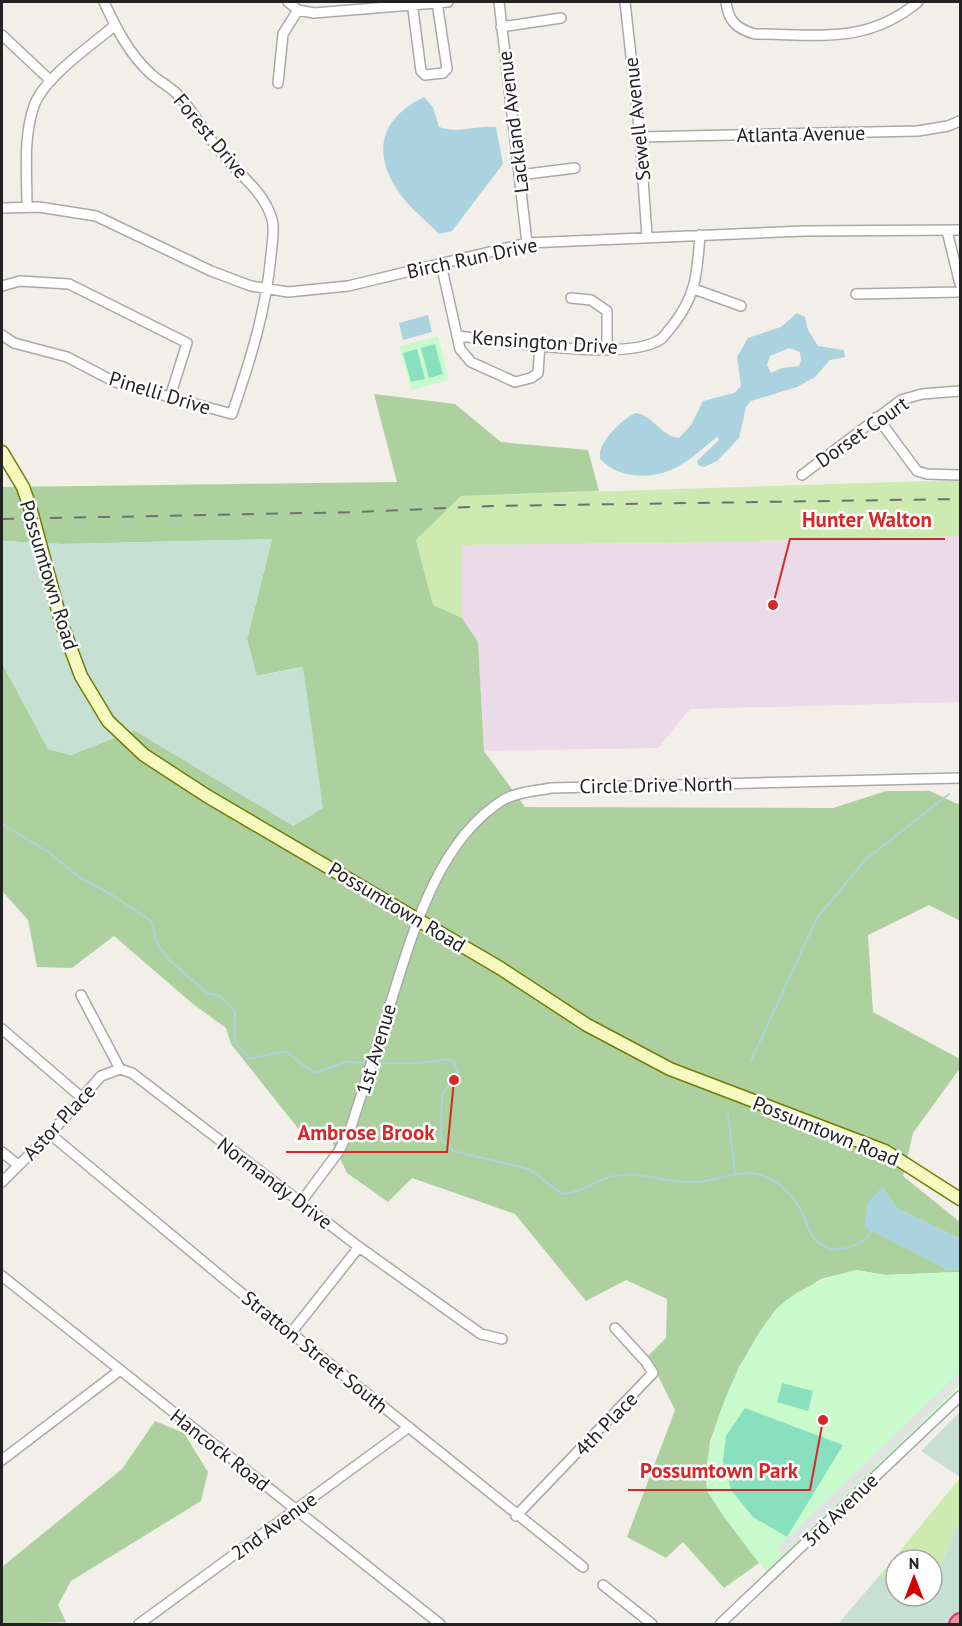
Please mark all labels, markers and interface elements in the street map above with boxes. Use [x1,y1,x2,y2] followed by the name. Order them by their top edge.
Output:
[491,49,535,195] street label: Lackland Avenue
[618,56,656,182] street label: Sewell Avenue
[168,88,254,184] street label: Forest Drive
[736,120,866,148] street label: Atlanta Avenue
[404,231,540,285] street label: Birch Run Drive
[471,324,619,360] street label: Kensington Drive
[106,365,214,421] street label: Pinelli Drive
[810,390,914,474] street label: Dorset Court
[14,497,84,653] street label: Possumtown Road
[790,500,945,539] callout: Hunter Walton
[802,506,932,533] text: Hunter Walton
[579,771,733,799] street label: Circle Drive North
[324,856,470,958] street label: Possumtown Road
[350,1001,402,1097] street label: 1st Avenue
[17,1078,101,1166] street label: Astor Place
[749,1090,903,1172] street label: Possumtown Road
[286,1113,447,1152] callout: Ambrose Brook
[297,1119,435,1146] text: Ambrose Brook
[212,1131,338,1235] street label: Normandy Drive
[237,1285,393,1419] street label: Stratton Street South
[569,1386,643,1462] street label: 4th Place
[165,1403,275,1497] street label: Hancock Road
[628,1451,810,1490] callout: Possumtown Park
[640,1457,799,1484] text: Possumtown Park
[797,1467,883,1553] street label: 3rd Avenue
[226,1486,322,1566] street label: 2nd Avenue
[884,1548,944,1608] north arrow
[909,1553,919,1573] text: N

